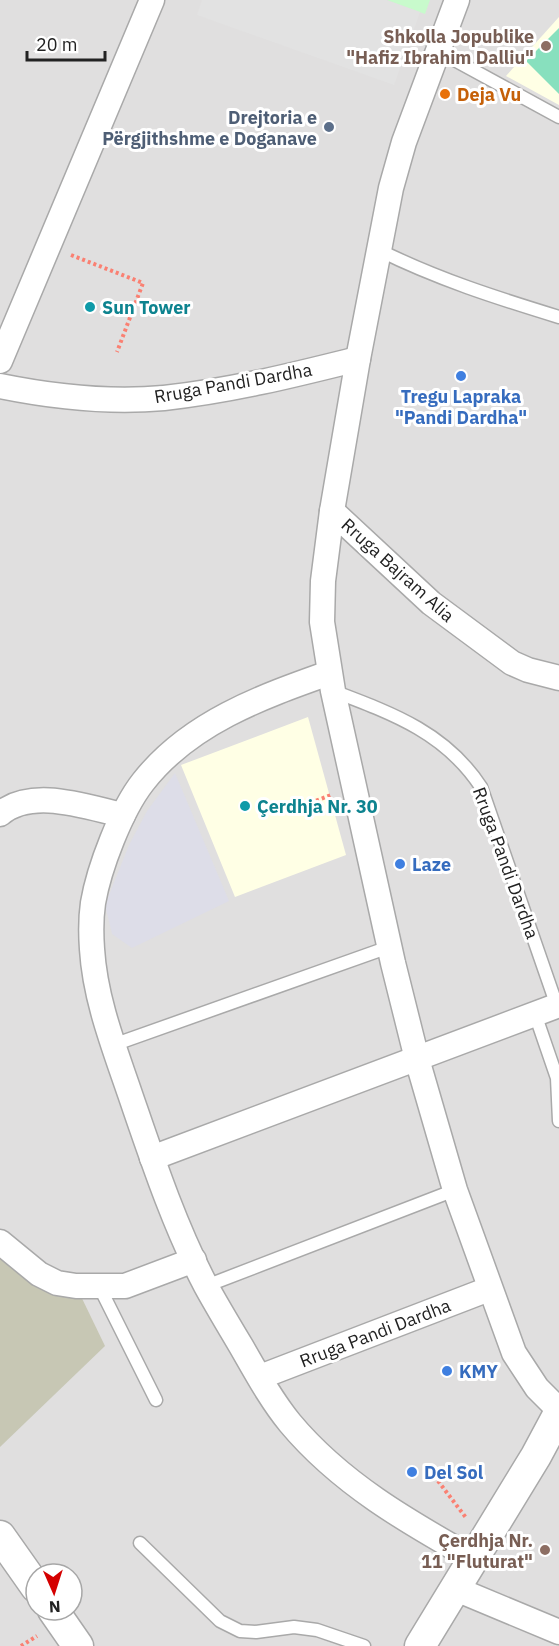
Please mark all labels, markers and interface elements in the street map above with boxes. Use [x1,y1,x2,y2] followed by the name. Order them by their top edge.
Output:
[27,24,105,62] scale bar
[346,25,534,69] place label: Shkolla Jopublike "Hafiz Ibrahim Dalliu"
[36,33,78,56] text: 20 m
[539,39,553,53] marker: Shkolla Jopublike "Hafiz Ibrahim Dalliu"
[457,83,521,106] place label: Deja Vu
[438,87,452,101] marker: Deja Vu
[102,106,317,150] place label: Drejtoria e Përgjithshme e Doganave
[322,120,336,134] marker: Drejtoria e Përgjithshme e Doganave
[102,296,191,319] place label: Sun Tower
[83,300,97,314] marker: Sun Tower
[152,358,314,408] street label: Rruga Pandi Dardha
[454,369,468,383] marker: Tregu Lapraka "Pandi Dardha"
[395,385,527,429] place label: Tregu Lapraka "Pandi Dardha"
[337,513,460,627] street label: Rruga Bajram Alia
[468,784,544,942] street label: Rruga Pandi Dardha
[257,795,378,818] place label: Çerdhja Nr. 30
[238,799,252,813] marker: Çerdhja Nr. 30
[412,853,451,876] place label: Laze
[393,857,407,871] marker: Laze
[296,1293,454,1372] street label: Rruga Pandi Dardha
[459,1360,498,1383] place label: KMY
[440,1364,454,1378] marker: KMY
[424,1461,484,1484] place label: Del Sol
[405,1465,419,1479] marker: Del Sol
[421,1529,533,1573] place label: Çerdhja Nr. 11 "Fluturat"
[538,1543,552,1557] marker: Çerdhja Nr. 11 "Fluturat"
[24,1562,84,1622] north arrow
[48,1597,61,1617] text: N

